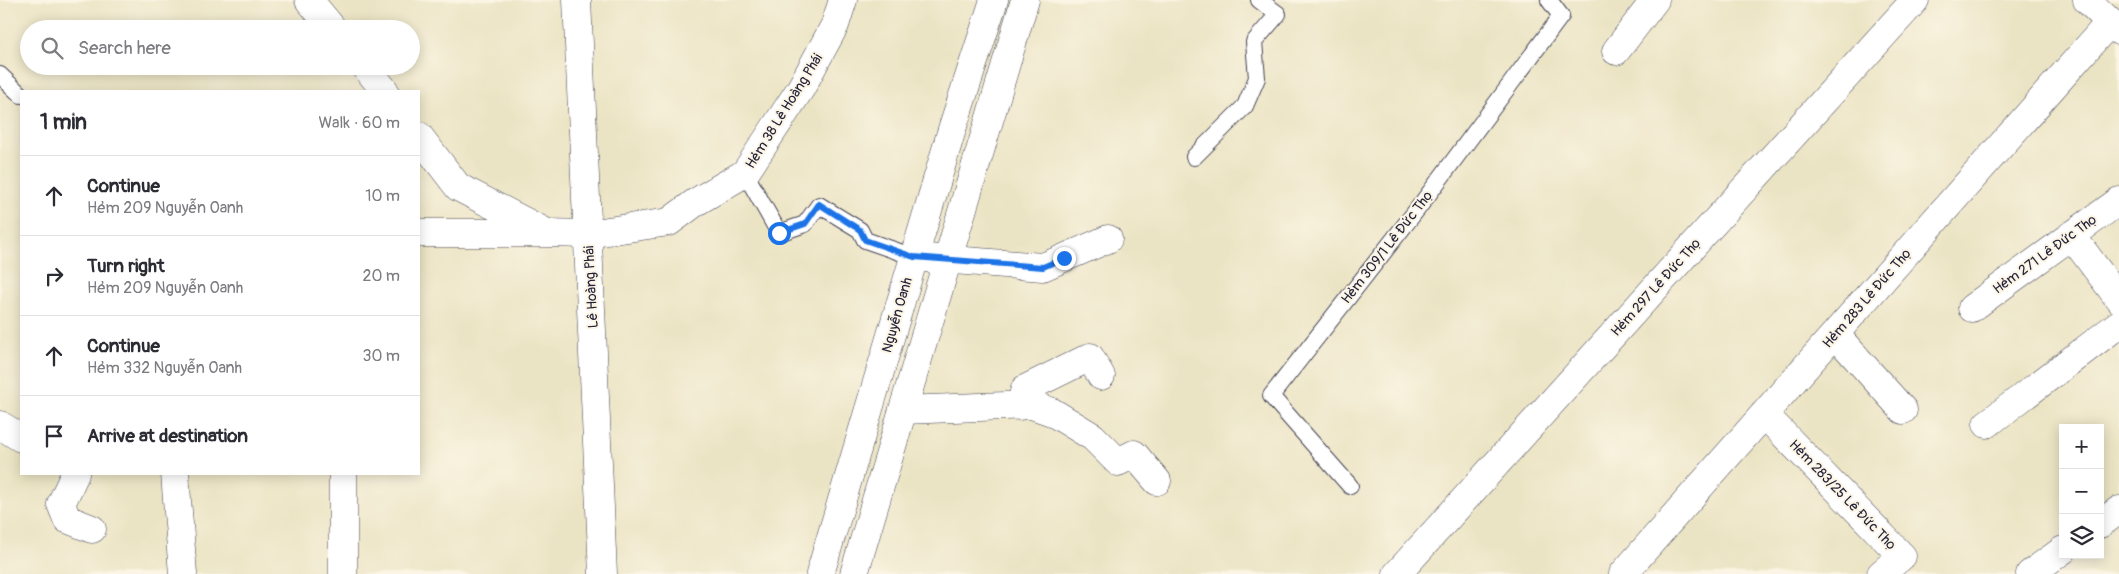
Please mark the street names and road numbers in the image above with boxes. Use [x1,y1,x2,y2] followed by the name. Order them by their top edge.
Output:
[742,50,826,172] street label: Hẻm 38 Lê Hoàng Phái
[1337,187,1437,307] street label: Hẻm 309/1 Lê Đức Thọ
[1990,210,2100,298] street label: Hẻm 271 Lê Đức Thọ
[1607,234,1705,340] street label: Hẻm 297 Lê Đức Thọ
[580,245,602,329] street label: Lê Hoàng Phái
[1819,245,1915,351] street label: Hẻm 283 Lê Đức Thọ
[877,275,916,355] street label: Nguyễn Oanh
[1786,436,1900,554] street label: Hẻm 283/25 Lê Đức Thọ

